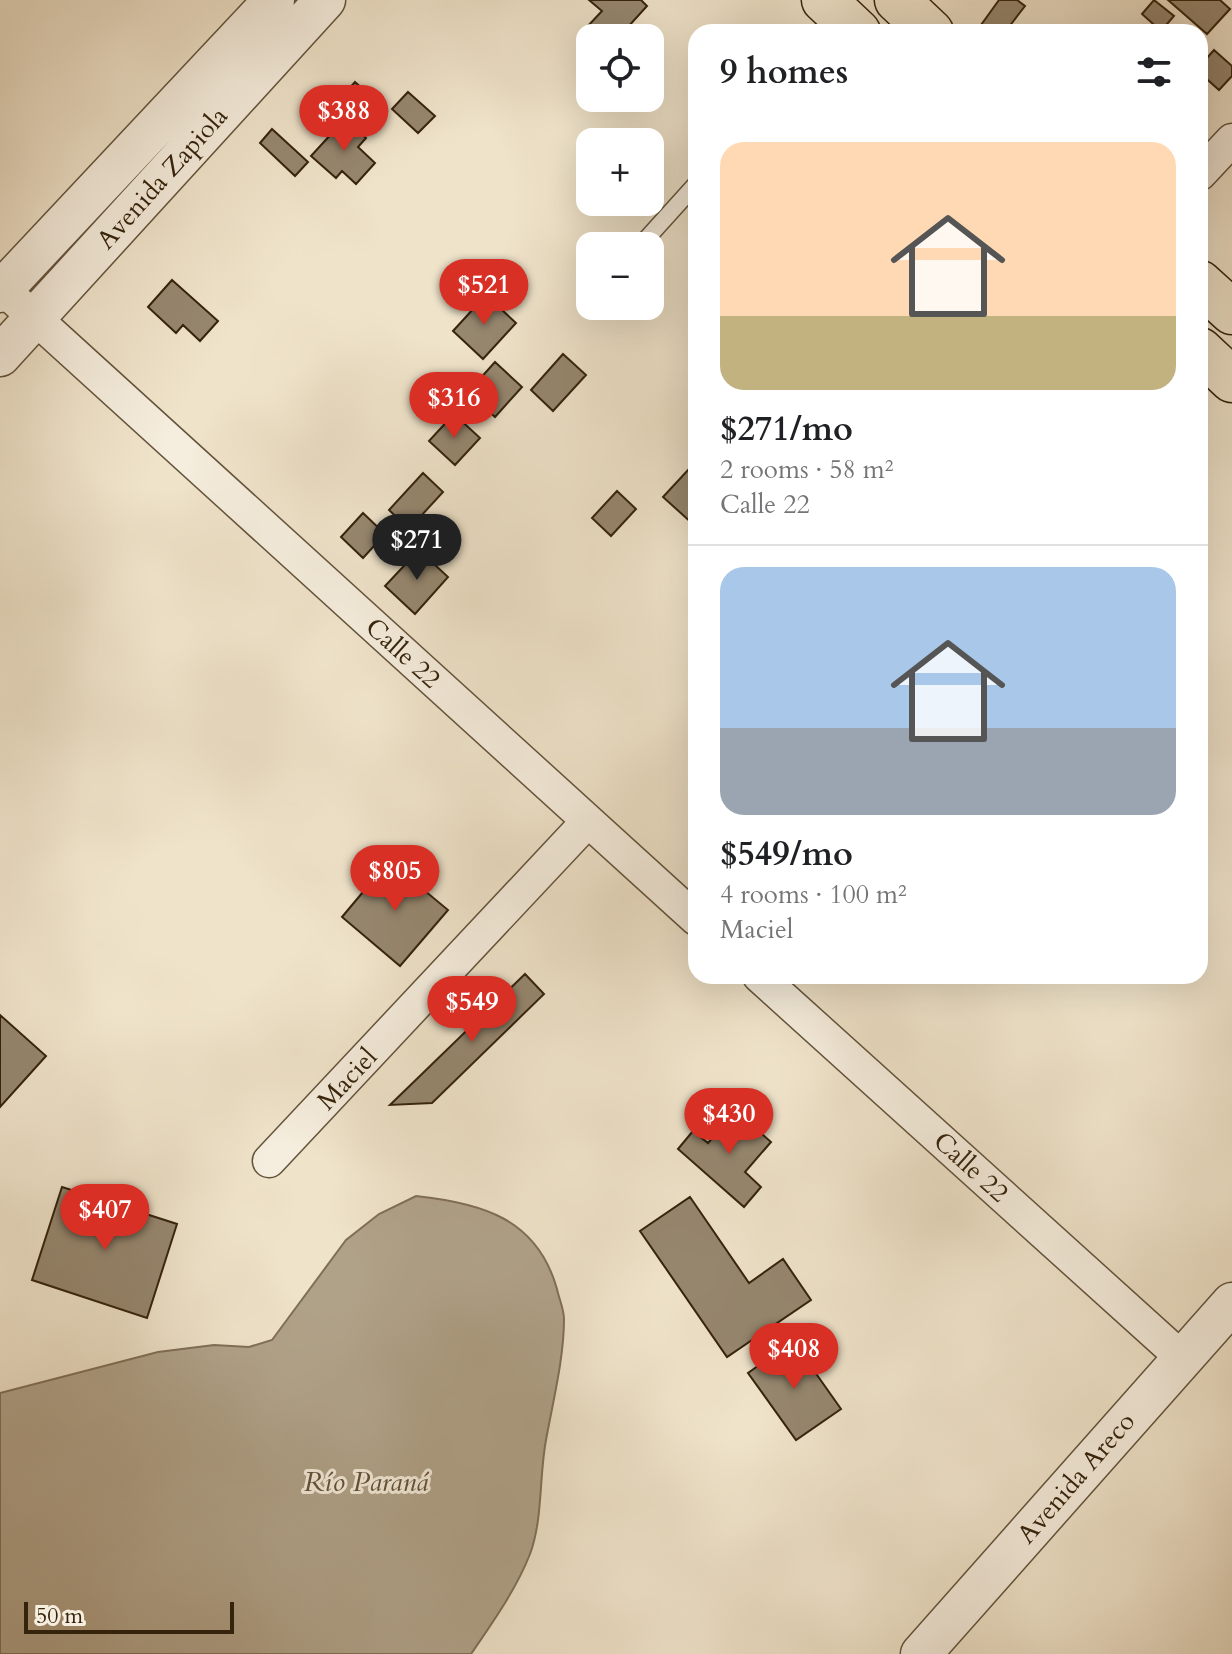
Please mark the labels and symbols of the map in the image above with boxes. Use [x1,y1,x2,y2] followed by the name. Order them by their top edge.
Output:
[297,85,391,153] pin: $388
[89,99,235,257] street label: Avenida Zapiola
[437,259,531,327] pin: $521
[407,372,501,440] pin: $316
[370,514,464,582] pin: $271
[358,610,448,696] street label: Calle 22
[348,845,442,913] pin: $805
[425,976,519,1044] pin: $549
[309,1040,385,1118] street label: Maciel
[682,1088,776,1156] pin: $430
[926,1124,1016,1210] street label: Calle 22
[58,1184,152,1252] pin: $407
[747,1323,841,1391] pin: $408
[1009,1405,1143,1551] street label: Avenida Areco
[304,1463,430,1501] water label: Río Paraná
[24,1598,234,1634] scale bar

